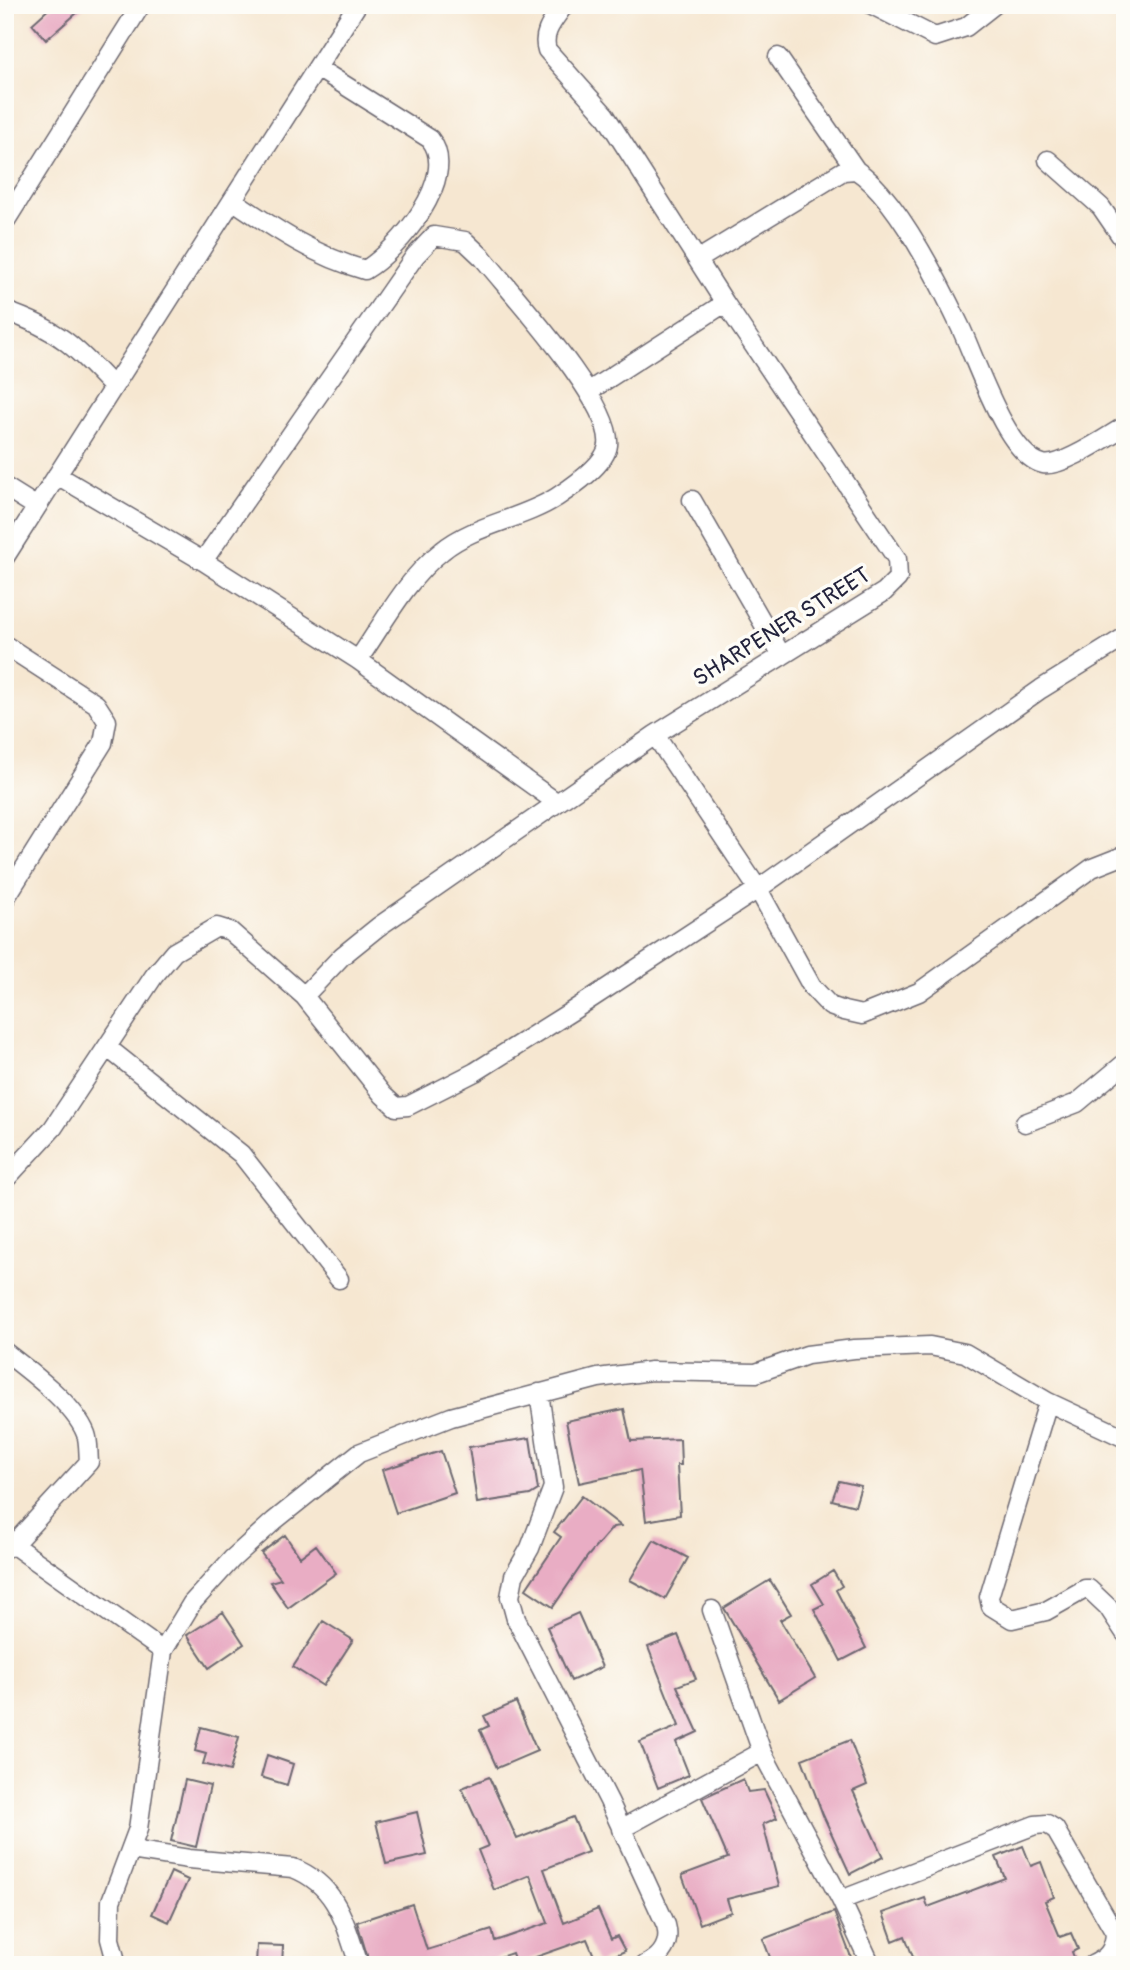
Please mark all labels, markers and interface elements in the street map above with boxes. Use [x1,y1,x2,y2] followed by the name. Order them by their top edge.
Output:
[687,560,875,693] street label: SHARPENER STREET

